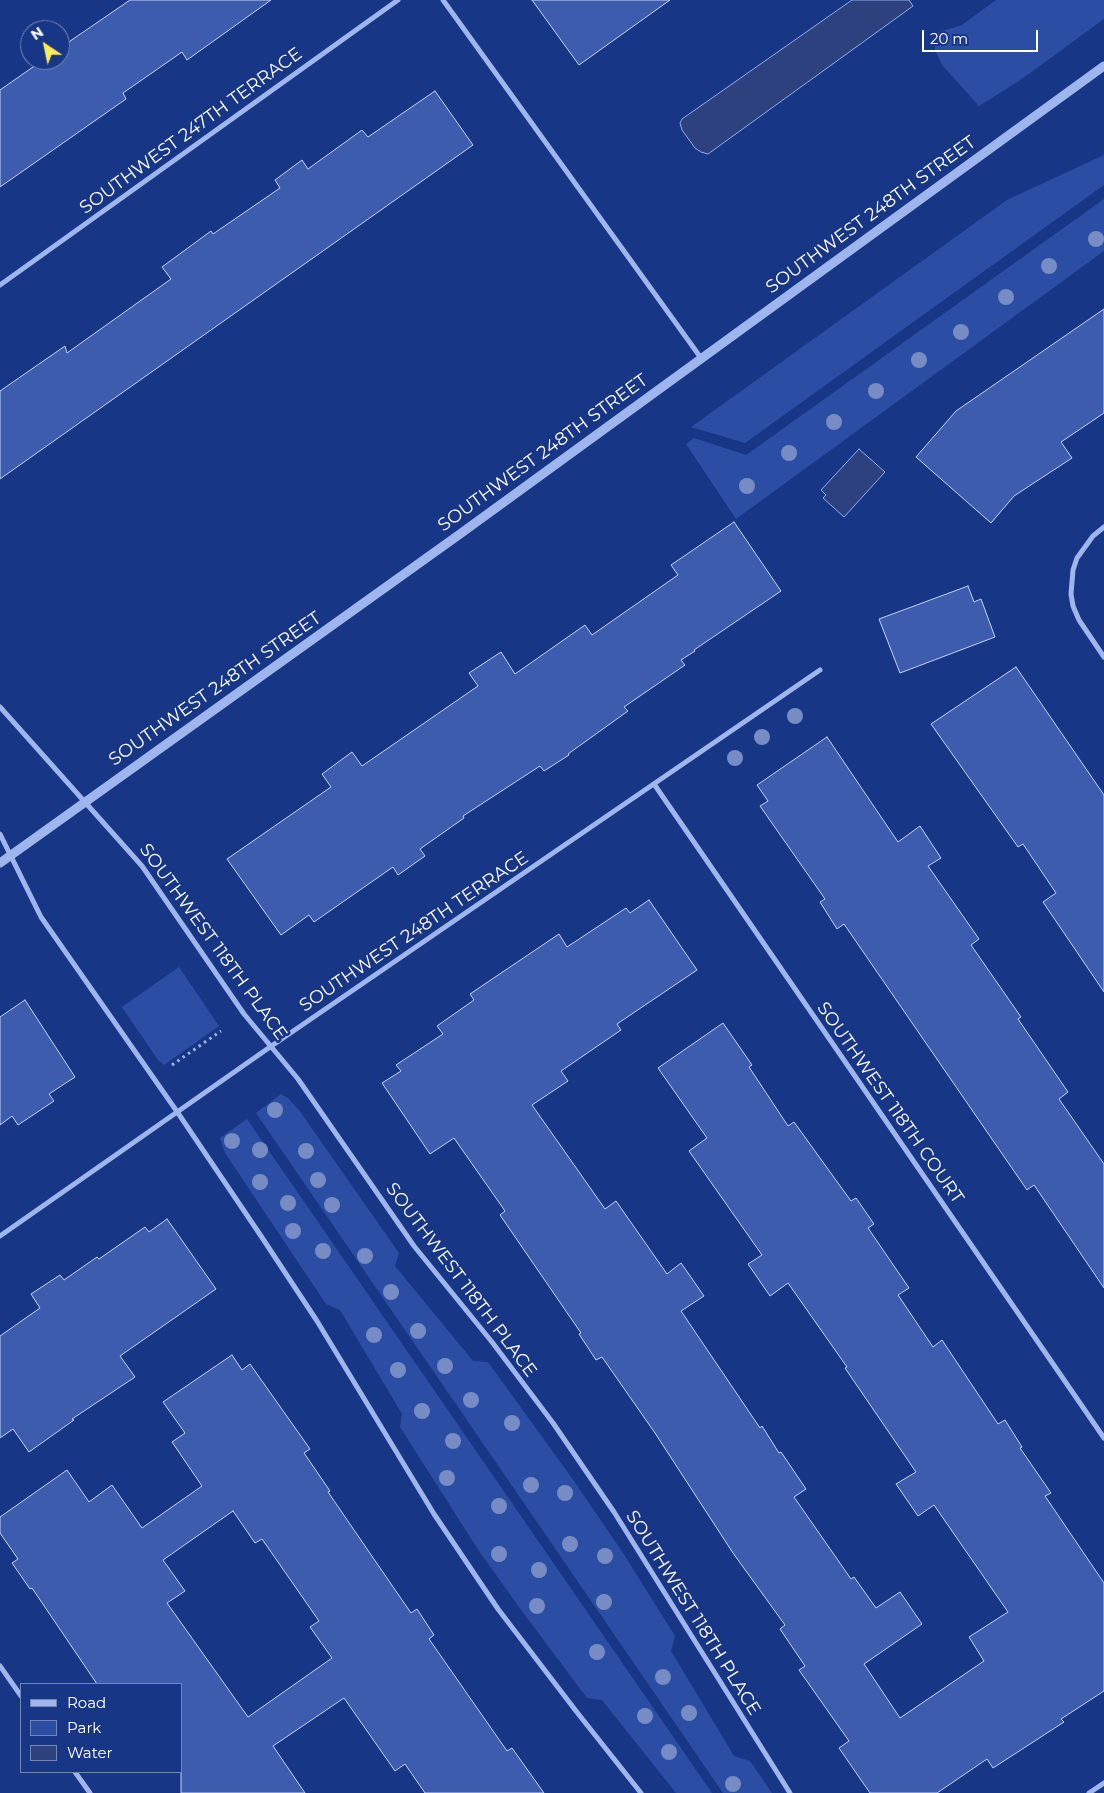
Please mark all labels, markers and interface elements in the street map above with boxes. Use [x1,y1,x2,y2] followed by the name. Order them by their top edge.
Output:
[20,20,70,70] north arrow
[924,20,1040,52] scale bar
[27,23,47,44] text: N
[930,29,968,48] text: 20 m
[76,43,306,219] street label: SOUTHWEST 247TH TERRACE
[762,132,980,298] street label: SOUTHWEST 248TH STREET
[434,370,652,536] street label: SOUTHWEST 248TH STREET
[105,607,325,771] street label: SOUTHWEST 248TH STREET
[134,840,292,1044] street label: SOUTHWEST 118TH PLACE
[295,847,533,1017] street label: SOUTHWEST 248TH TERRACE
[812,998,968,1208] street label: SOUTHWEST 118TH COURT
[381,1179,541,1381] street label: SOUTHWEST 118TH PLACE
[621,1507,765,1719] street label: SOUTHWEST 118TH PLACE
[20,1683,182,1773] legend
[67,1693,106,1712] text: Road
[67,1718,101,1737] text: Park
[67,1743,113,1762] text: Water

